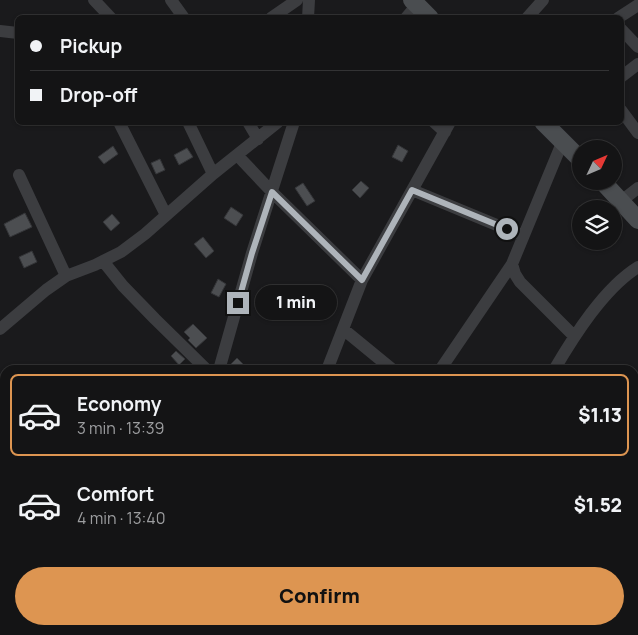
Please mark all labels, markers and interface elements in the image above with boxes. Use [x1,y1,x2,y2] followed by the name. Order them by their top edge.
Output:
[60,33,122,59] text: Pickup
[60,82,137,108] text: Drop-off
[572,140,622,190] north arrow
[572,140,622,250] map controls
[572,200,622,250] button: layers
[496,218,518,240] route start
[256,286,338,320] callout: 1 min
[276,291,316,313] text: 1 min
[227,292,249,314] route end
[77,391,161,417] text: Economy
[17,393,62,438] icon: car
[578,402,622,428] text: $1.13
[77,417,165,439] text: 3 min · 13:39
[77,481,154,507] text: Comfort
[17,483,62,528] icon: car
[574,492,622,518] text: $1.52
[77,507,166,529] text: 4 min · 13:40
[15,567,624,625] button: Confirm

